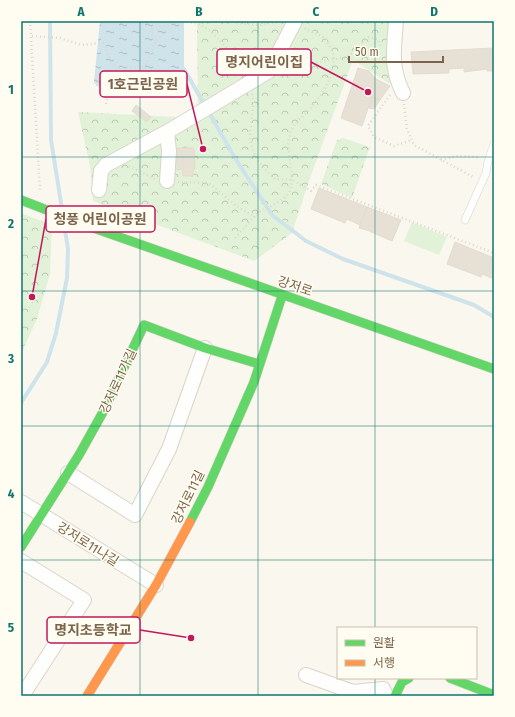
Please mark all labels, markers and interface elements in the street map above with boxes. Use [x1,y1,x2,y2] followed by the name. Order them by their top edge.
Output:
[76,4,85,19] text: A
[195,4,203,19] text: B
[313,4,320,19] text: C
[430,4,438,19] text: D
[349,38,443,64] scale bar
[355,45,379,59] text: 50 m
[217,49,311,75] callout: 명지어린이집
[225,54,303,71] text: 명지어린이집
[100,71,187,97] callout: 1호근린공원
[108,76,178,93] text: 1호근린공원
[8,82,14,97] text: 1
[46,206,155,232] callout: 청풍 어린이공원
[53,211,147,228] text: 청풍 어린이공원
[7,216,14,231] text: 2
[276,273,314,299] street label: 강저로
[96,346,140,416] street label: 강저로11가길
[7,351,14,366] text: 3
[169,468,207,526] street label: 강저로11길
[8,486,15,501] text: 4
[54,519,122,569] street label: 강저로11나길
[47,617,140,643] callout: 명지초등학교
[8,620,14,635] text: 5
[54,622,132,639] text: 명지초등학교
[337,627,477,679] legend
[373,636,395,650] text: 원활
[373,656,395,670] text: 서행

